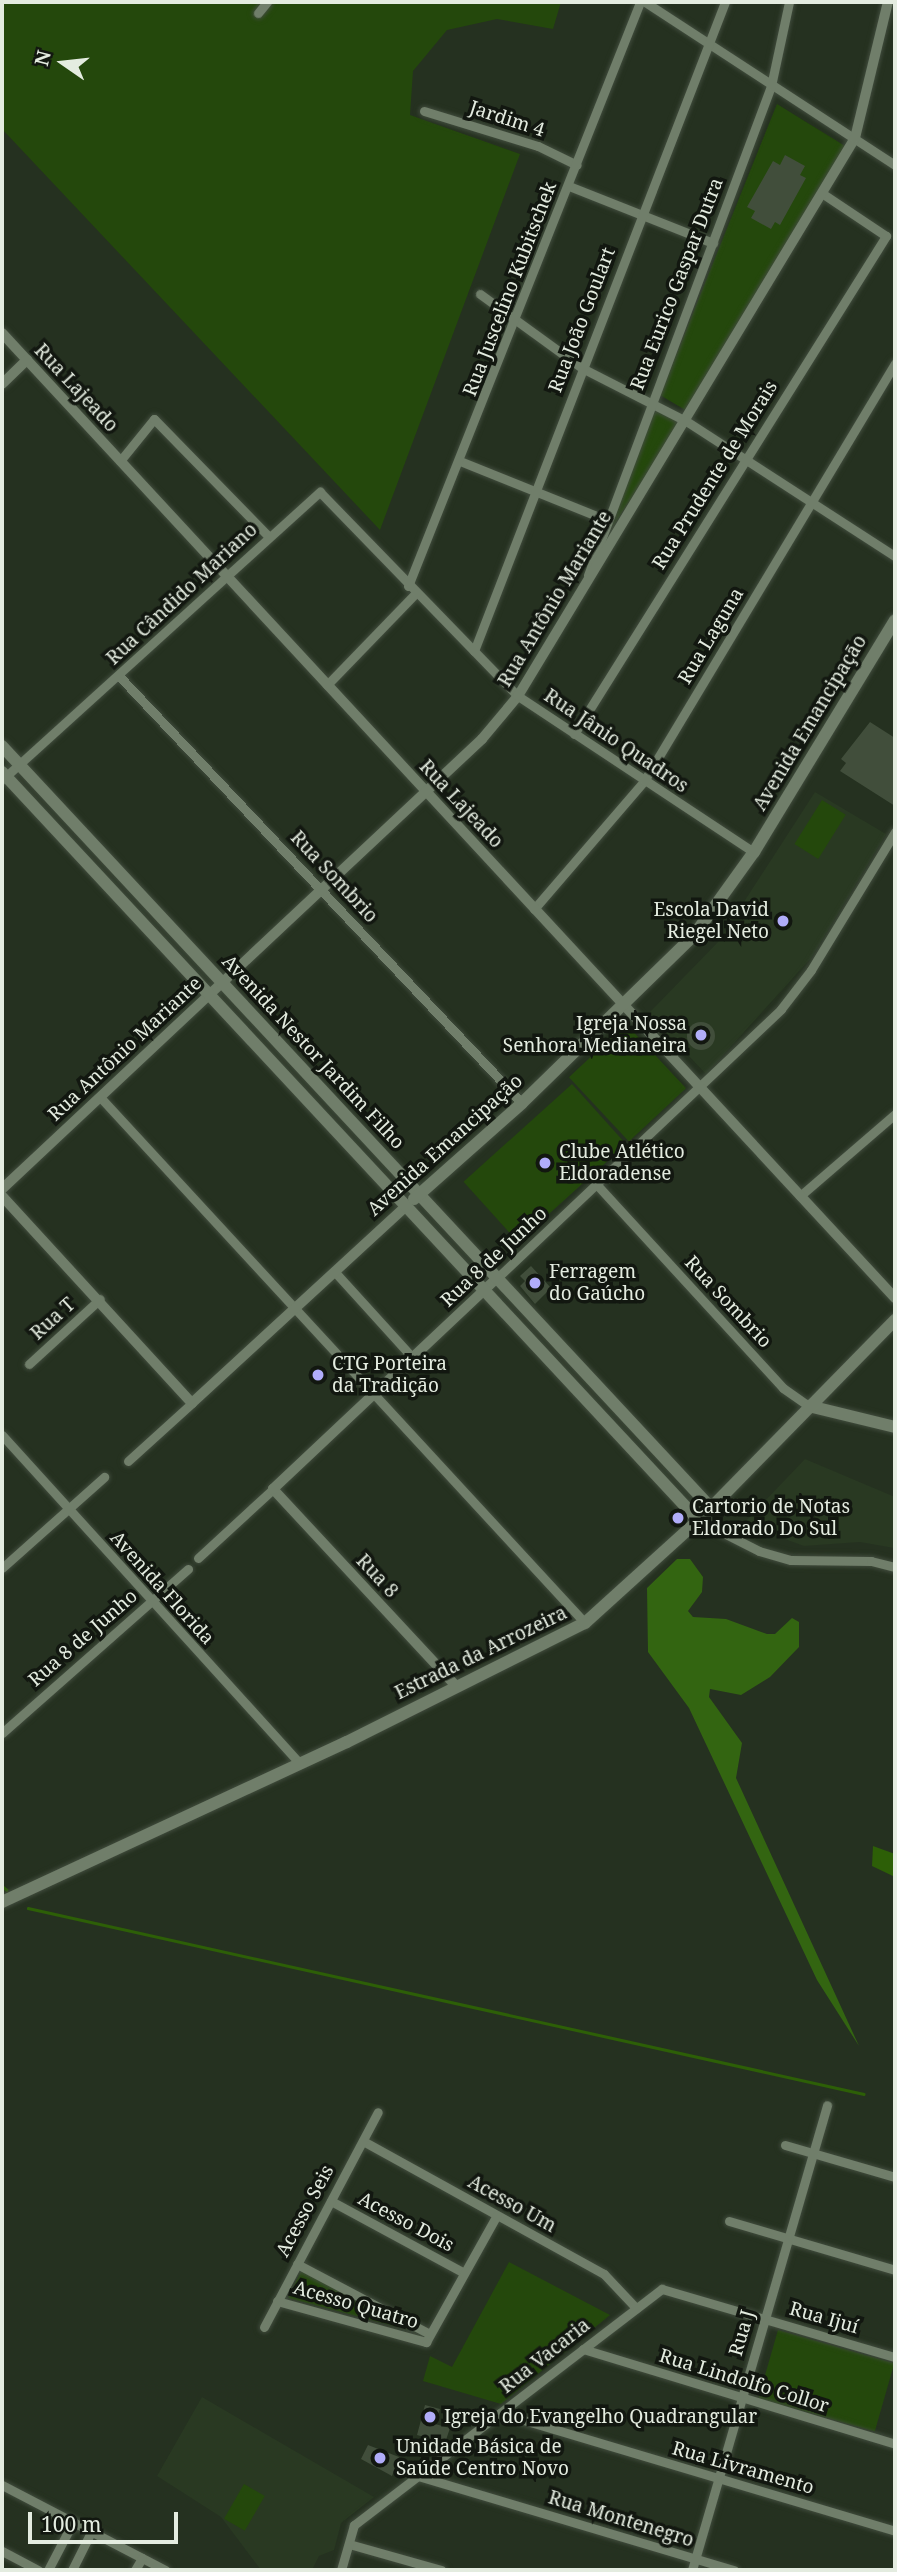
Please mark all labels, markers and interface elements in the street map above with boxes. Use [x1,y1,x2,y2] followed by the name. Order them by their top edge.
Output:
[28,28,98,98] north arrow
[28,48,57,68] text: N
[467,96,547,142] street label: Jardim 4
[626,175,728,393] street label: Rua Eurico Gaspar Dutra
[459,179,561,399] street label: Rua Juscelino Kubitschek
[544,244,620,396] street label: Rua João Goulart
[30,339,122,437] street label: Rua Lajeado
[648,377,782,573] street label: Rua Prudente de Morais
[493,507,617,691] street label: Rua Antônio Mariante
[102,518,262,670] street label: Rua Cândido Mariano
[673,584,749,688] street label: Rua Laguna
[749,631,871,815] street label: Avenida Emancipação
[540,684,692,798] street label: Rua Jânio Quadros
[415,755,507,853] street label: Rua Lajeado
[286,826,382,928] street label: Rua Sombrio
[653,899,769,943] place label: Escola David Riegel Neto
[775,913,791,929] marker: Escola David Riegel Neto
[217,950,409,1154] street label: Avenida Nestor Jardim Filho
[44,972,206,1126] street label: Rua Antônio Mariante
[503,1013,687,1057] place label: Igreja Nossa Senhora Medianeira
[693,1027,709,1043] marker: Igreja Nossa Senhora Medianeira
[363,1069,527,1221] street label: Avenida Emancipação
[559,1141,685,1185] place label: Clube Atlético Eldoradense
[537,1155,553,1171] marker: Clube Atlético Eldoradense
[436,1202,552,1312] street label: Rua 8 de Junho
[680,1251,776,1353] street label: Rua Sombrio
[549,1261,645,1305] place label: Ferragem do Gaúcho
[527,1275,543,1291] marker: Ferragem do Gaúcho
[26,1293,80,1345] street label: Rua T
[332,1353,447,1397] place label: CTG Porteira da Tradição
[310,1367,326,1383] marker: CTG Porteira da Tradição
[692,1496,850,1540] place label: Cartorio de Notas Eldorado Do Sul
[670,1510,686,1526] marker: Cartorio de Notas Eldorado Do Sul
[105,1527,219,1649] street label: Avenida Florida
[351,1550,403,1602] street label: Rua 8
[24,1585,142,1691] street label: Rua 8 de Junho
[391,1601,571,1705] street label: Estrada da Arrozeira
[271,2161,339,2261] street label: Acesso Seis
[464,2170,560,2238] street label: Acesso Um
[354,2187,458,2257] street label: Acesso Dois
[291,2276,421,2334] street label: Acesso Quatro
[787,2297,861,2339] street label: Rua Ijuí
[725,2307,759,2359] street label: Rua J
[495,2314,595,2398] street label: Rua Vacaria
[656,2344,832,2418] street label: Rua Lindolfo Collor
[444,2406,757,2428] place label: Igreja do Evangelho Quadrangular
[422,2409,438,2425] marker: Igreja do Evangelho Quadrangular
[396,2436,569,2480] place label: Unidade Básica de Saúde Centro Novo
[670,2437,816,2499] street label: Rua Livramento
[370,2448,390,2468] marker: Unidade Básica de Saúde Centro Novo
[546,2486,696,2552] street label: Rua Montenegro
[32,2498,182,2542] scale bar
[41,2510,102,2538] text: 100 m

